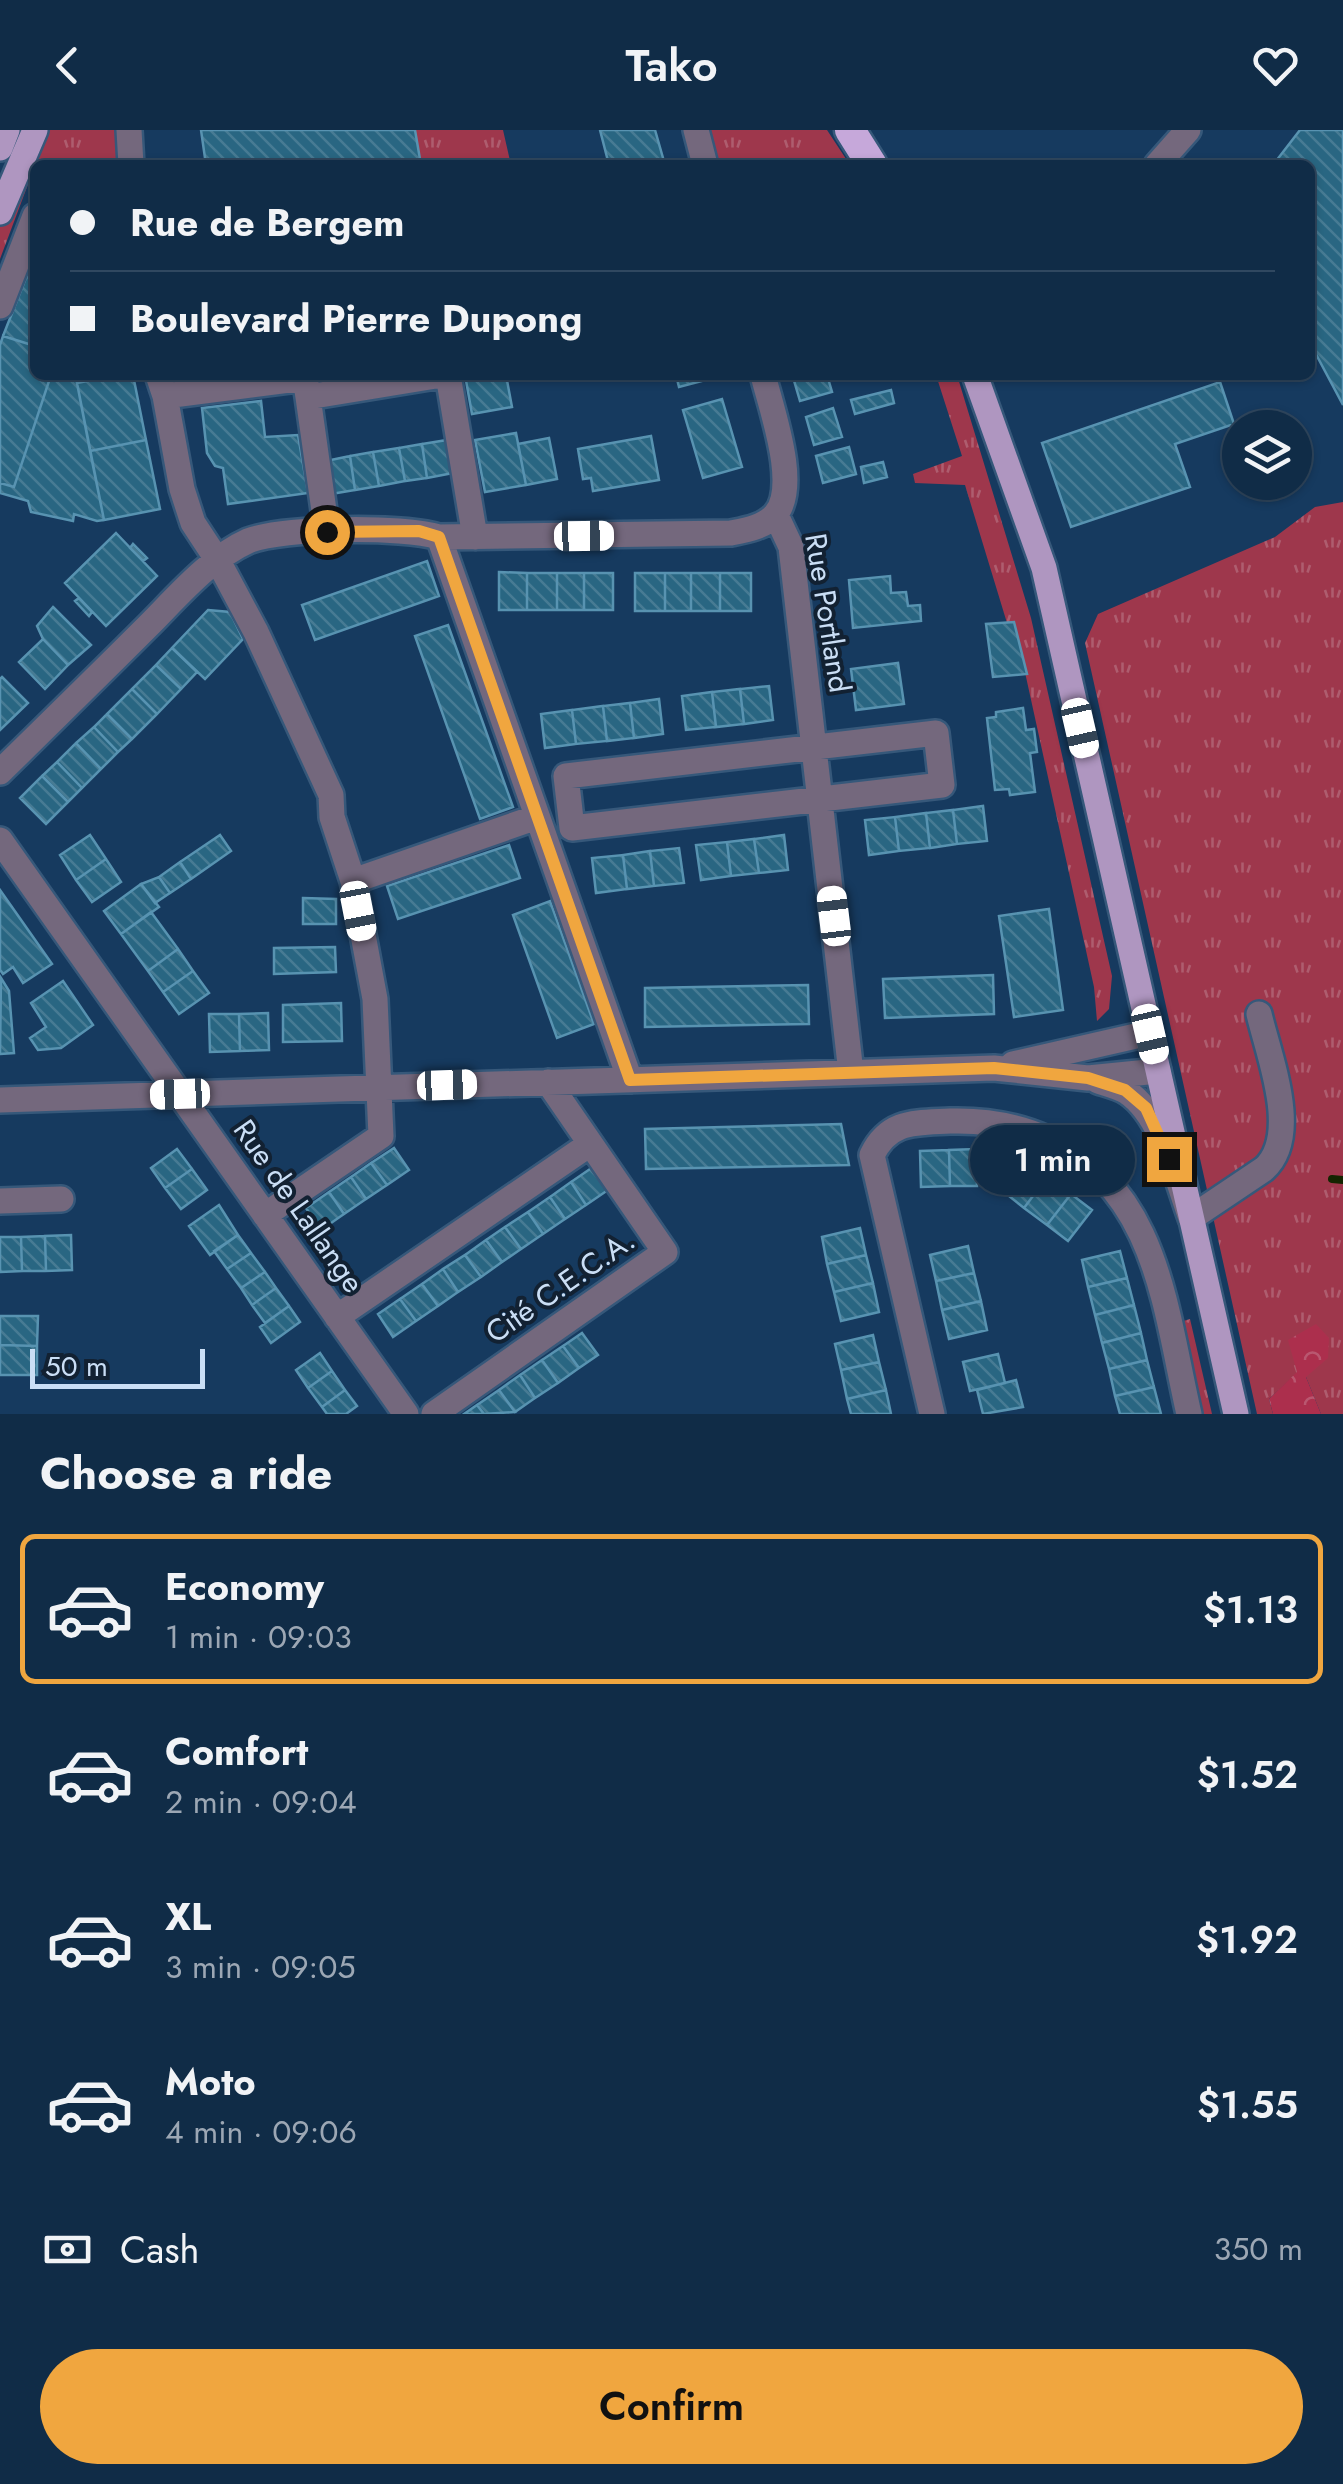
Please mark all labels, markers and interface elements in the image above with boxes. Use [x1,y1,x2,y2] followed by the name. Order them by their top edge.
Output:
[625,33,718,98] text: Tako
[40,38,95,93] icon: back
[1248,38,1303,93] icon: heart
[130,195,404,250] text: Rue de Bergem
[130,291,582,346] text: Boulevard Pierre Dupong
[1222,410,1312,500] map controls
[1222,410,1312,500] button: layers
[305,510,350,555] route start
[554,520,614,552] car
[794,530,862,696] street label: Rue Portland
[1059,695,1101,761] car
[338,879,378,943] car
[815,884,853,948] car
[1129,1001,1171,1067] car
[416,1069,478,1101] car
[149,1078,211,1110] car
[223,1111,375,1301] street label: Rue de Lallange
[969,1124,1134,1194] callout: 1 min
[1014,1137,1091,1183] text: 1 min
[1147,1137,1192,1182] route end
[477,1219,643,1353] street label: Cité C.E.C.A.
[30,1344,205,1388] scale bar
[45,1346,108,1387] text: 50 m
[40,1441,332,1506] text: Choose a ride
[165,1559,324,1614] text: Economy
[45,1564,135,1654] icon: car
[1203,1582,1298,1637] text: $1.13
[165,1614,352,1660] text: 1 min · 09:03
[165,1724,308,1779] text: Comfort
[45,1729,135,1819] icon: car
[1197,1747,1298,1802] text: $1.52
[165,1779,357,1825] text: 2 min · 09:04
[165,1889,211,1944] text: XL
[45,1894,135,1984] icon: car
[1196,1912,1298,1967] text: $1.92
[165,1944,355,1990] text: 3 min · 09:05
[165,2054,256,2109] text: Moto
[45,2059,135,2149] icon: car
[1197,2077,1298,2132] text: $1.55
[165,2109,357,2155] text: 4 min · 09:06
[40,2222,95,2277] icon: cash
[120,2222,200,2277] text: Cash
[1214,2226,1303,2272] text: 350 m
[40,2349,1303,2464] button: Confirm

